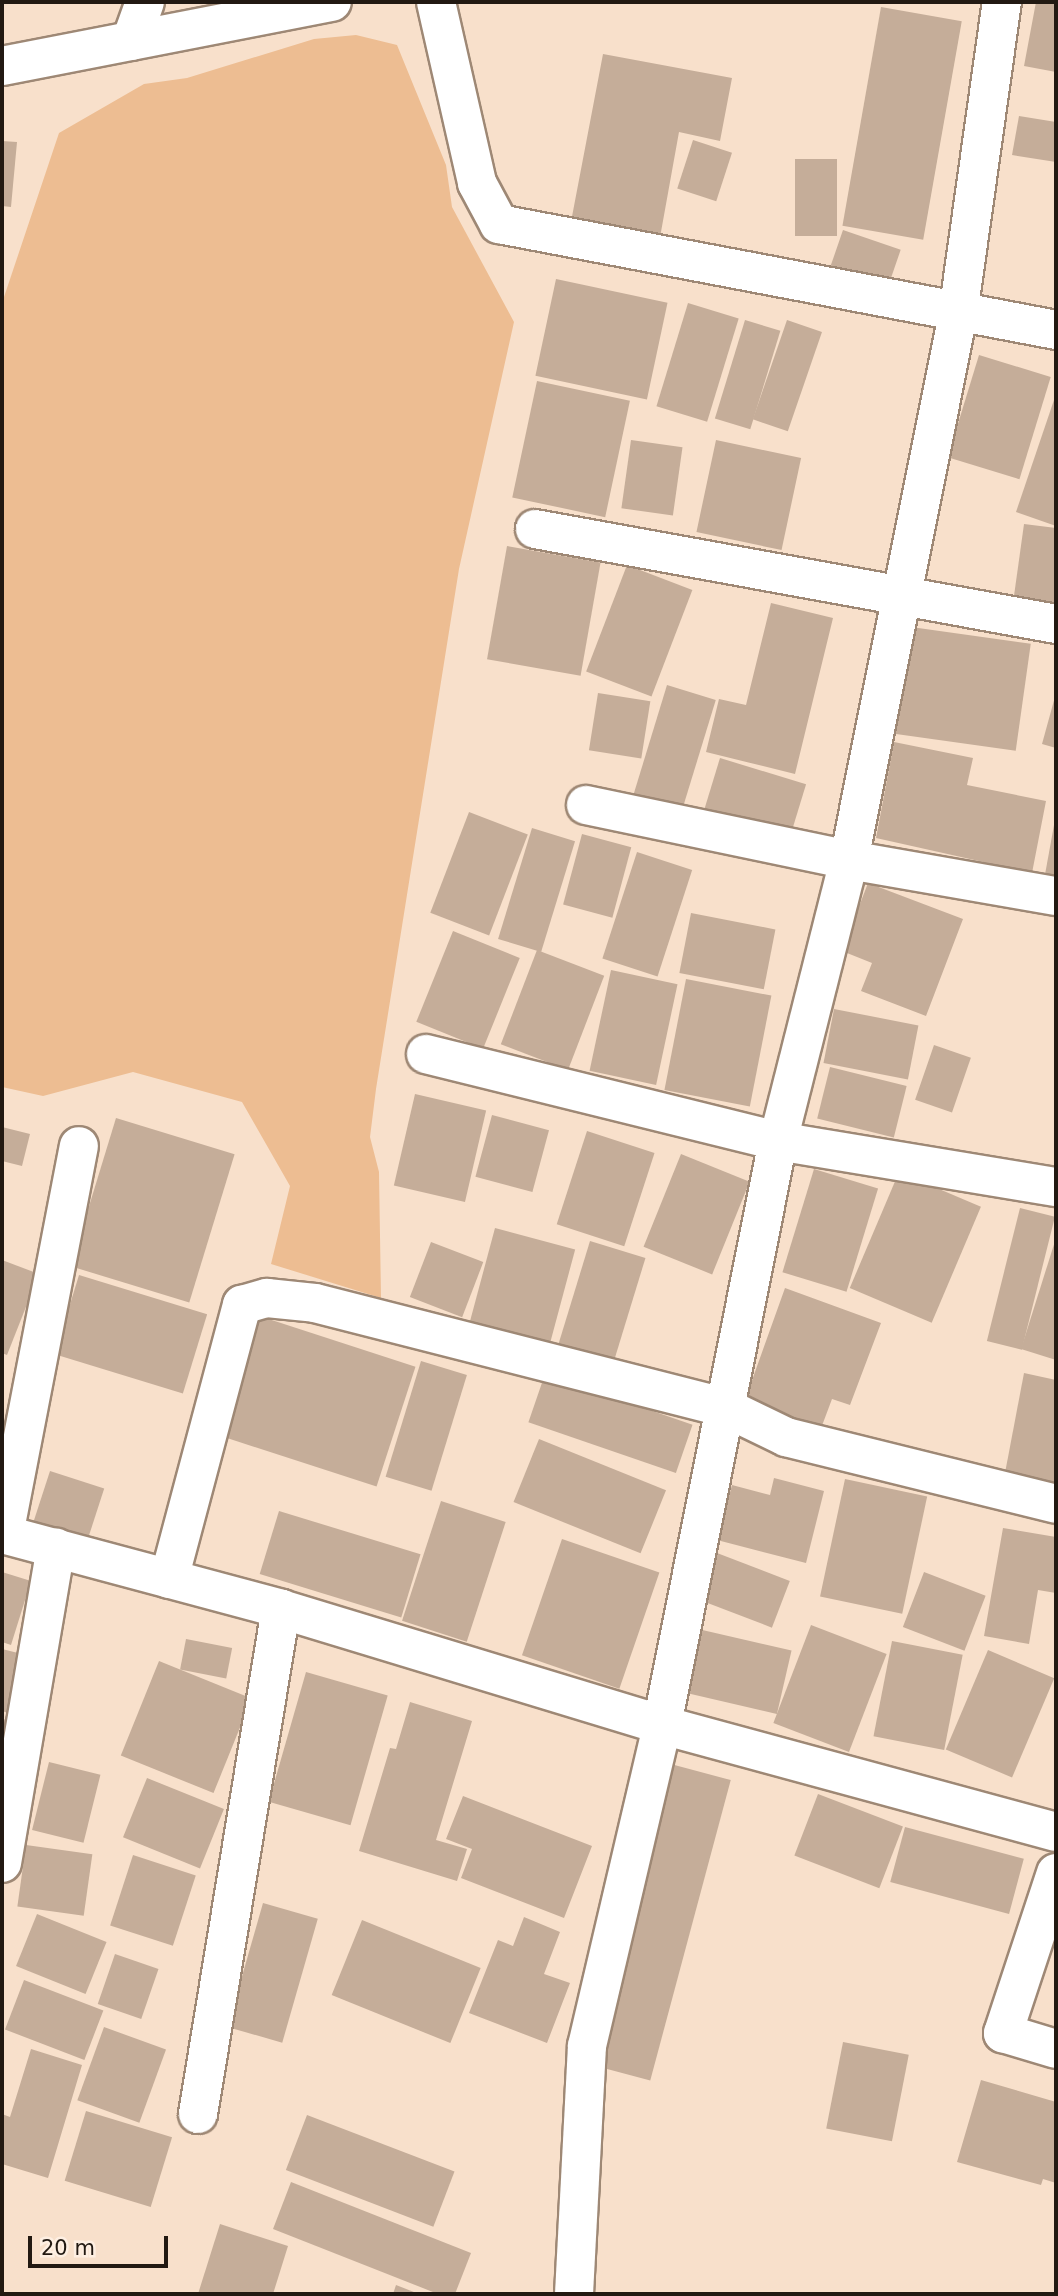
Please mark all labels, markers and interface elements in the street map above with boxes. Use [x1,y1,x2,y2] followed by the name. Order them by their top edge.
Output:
[32,2222,172,2266] scale bar
[41,2236,95,2260] text: 20 m

